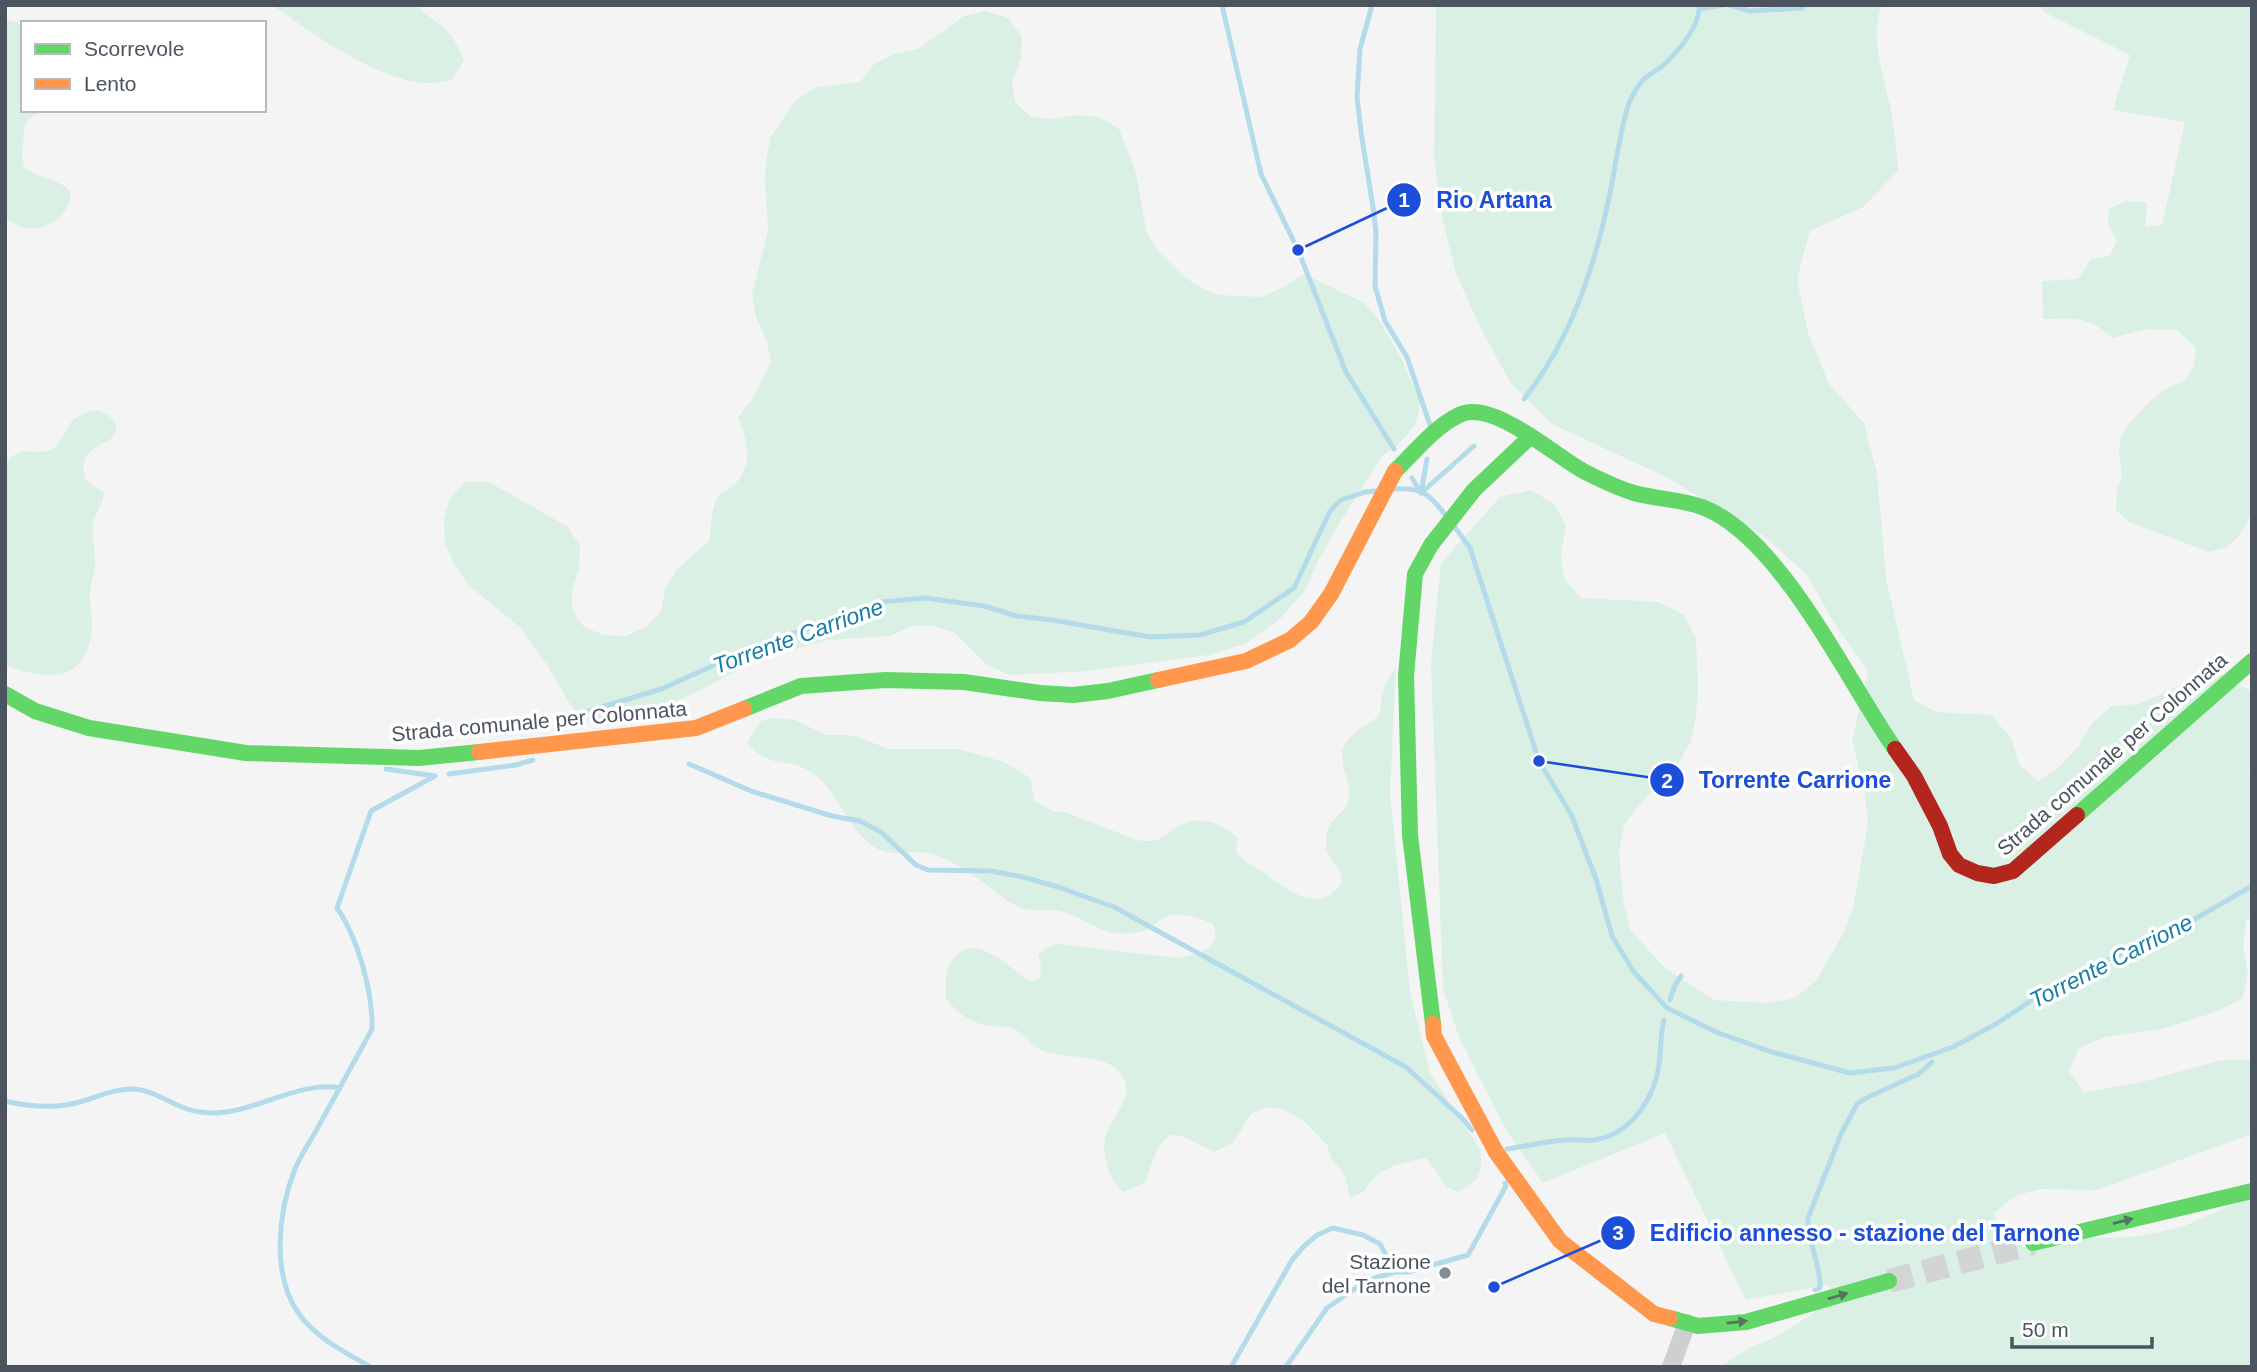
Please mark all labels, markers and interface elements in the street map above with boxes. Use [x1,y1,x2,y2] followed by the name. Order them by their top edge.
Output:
[21,21,266,112] legend
[84,37,184,60] text: Scorrevole
[84,72,137,95] text: Lento
[1386,178,1566,222] callout: Rio Artana
[1436,187,1552,213] text: Rio Artana
[1398,188,1410,211] text: 1
[709,593,887,679] water label: Torrente Carrione
[1993,648,2232,860] street label: Strada comunale per Colonnata
[390,697,688,745] street label: Strada comunale per Colonnata
[1650,758,1905,802] callout: Torrente Carrione
[1699,767,1891,793] text: Torrente Carrione
[1661,769,1673,792] text: 2
[2025,909,2197,1013] water label: Torrente Carrione
[1600,1211,2094,1255] callout: Edificio annesso - stazione del Tarnone
[2112,1215,2134,1226] one-way arrow
[1650,1220,2080,1246] text: Edificio annesso - stazione del Tarnone
[1612,1221,1624,1244] text: 3
[1322,1250,1431,1297] place label: Stazione del Tarnone
[1437,1265,1453,1281] marker: Stazione del Tarnone
[1828,1290,1849,1300] one-way arrow
[2012,1306,2152,1350] scale bar
[1726,1317,1748,1328] one-way arrow
[2022,1318,2069,1341] text: 50 m

